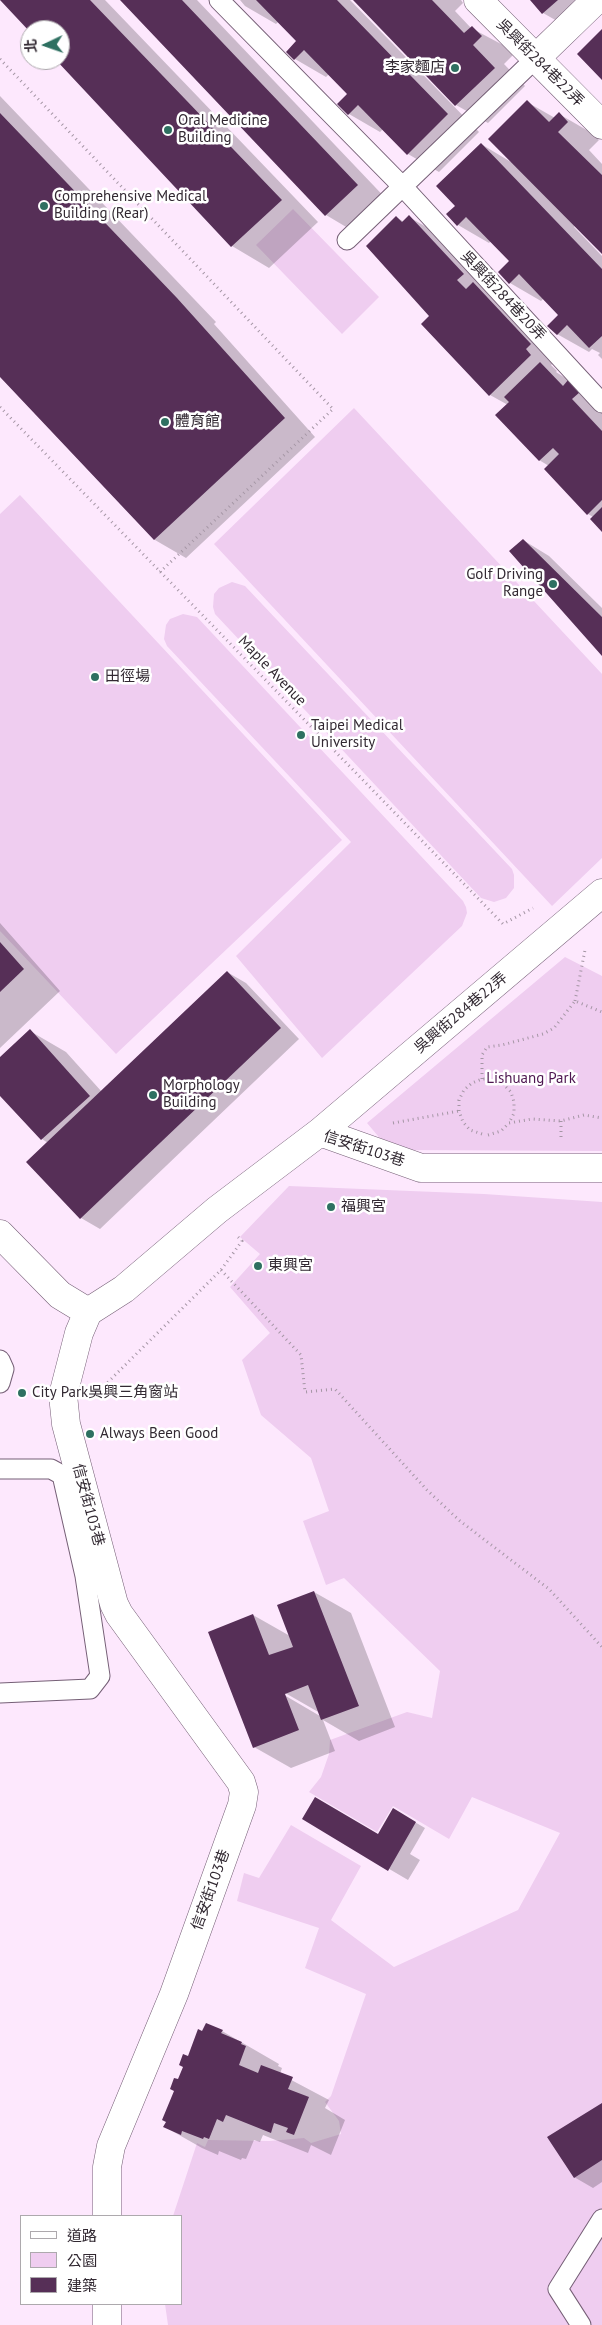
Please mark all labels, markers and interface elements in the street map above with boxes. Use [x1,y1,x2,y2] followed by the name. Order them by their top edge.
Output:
[493,16,587,110] street label: 吳興街284巷22弄
[20,20,70,70] north arrow
[22,38,40,53] text: 北
[385,59,445,77] place label: 李家麵店
[449,62,461,74] marker: 李家麵店
[178,112,267,147] place label: Oral Medicine Building
[162,124,174,136] marker: Oral Medicine Building
[54,188,206,223] place label: Comprehensive Medical Building (Rear)
[38,200,50,212] marker: Comprehensive Medical Building (Rear)
[457,247,549,345] street label: 吳興街284巷20弄
[175,413,220,431] place label: 體育館
[159,416,171,428] marker: 體育館
[466,566,543,601] place label: Golf Driving Range
[547,578,559,590] marker: Golf Driving Range
[234,632,310,710] street label: Maple Avenue
[105,668,150,686] place label: 田徑場
[89,671,101,683] marker: 田徑場
[311,717,403,752] place label: Taipei Medical University
[295,729,307,741] marker: Taipei Medical University
[411,969,511,1057] street label: 吳興街284巷22弄
[486,1070,576,1088] park label: Lishuang Park
[163,1077,240,1112] place label: Morphology Building
[147,1089,159,1101] marker: Morphology Building
[321,1127,407,1171] street label: 信安街103巷
[341,1198,386,1216] place label: 福興宮
[325,1201,337,1213] marker: 福興宮
[268,1257,313,1275] place label: 東興宮
[252,1260,264,1272] marker: 東興宮
[32,1384,178,1402] place label: City Park吳興三角窗站
[16,1387,28,1399] marker: City Park吳興三角窗站
[100,1425,218,1443] place label: Always Been Good
[84,1428,96,1440] marker: Always Been Good
[68,1462,108,1548] street label: 信安街103巷
[188,1847,234,1933] street label: 信安街103巷
[20,2215,182,2305] legend
[67,2226,97,2245] text: 道路
[67,2251,97,2270] text: 公園
[67,2276,97,2295] text: 建築

